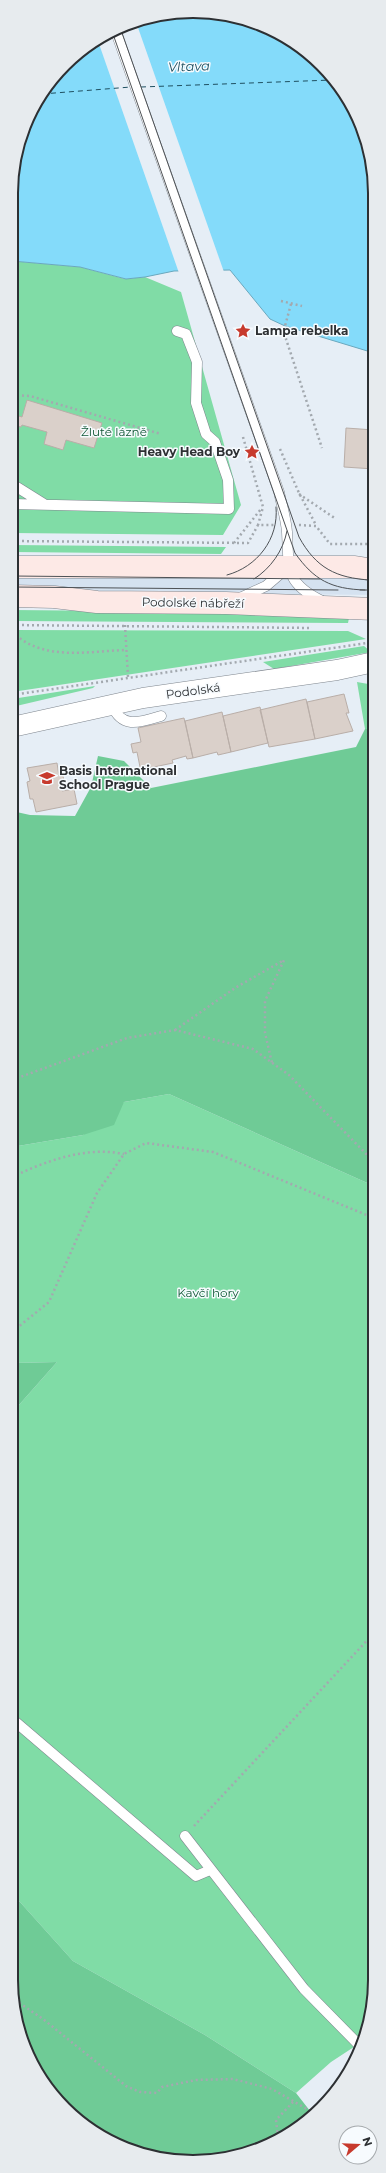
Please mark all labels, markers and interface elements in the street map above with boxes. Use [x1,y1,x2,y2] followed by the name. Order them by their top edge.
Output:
[168,57,210,75] water label: Vltava
[234,322,252,340] place icon: Lampa rebelka
[255,323,349,338] place label: Lampa rebelka
[81,424,147,439] park label: Žluté lázně
[243,443,261,461] place icon: Heavy Head Boy
[138,444,241,459] place label: Heavy Head Boy
[142,594,245,611] street label: Podolské nábřeží
[165,679,221,702] street label: Podolská
[59,763,177,792] place label: Basis International School Prague
[38,769,56,787] school or university icon: Basis International School Prague
[177,1285,239,1300] park label: Kavčí hory
[338,2125,378,2165] north arrow
[359,2135,376,2148] text: N

